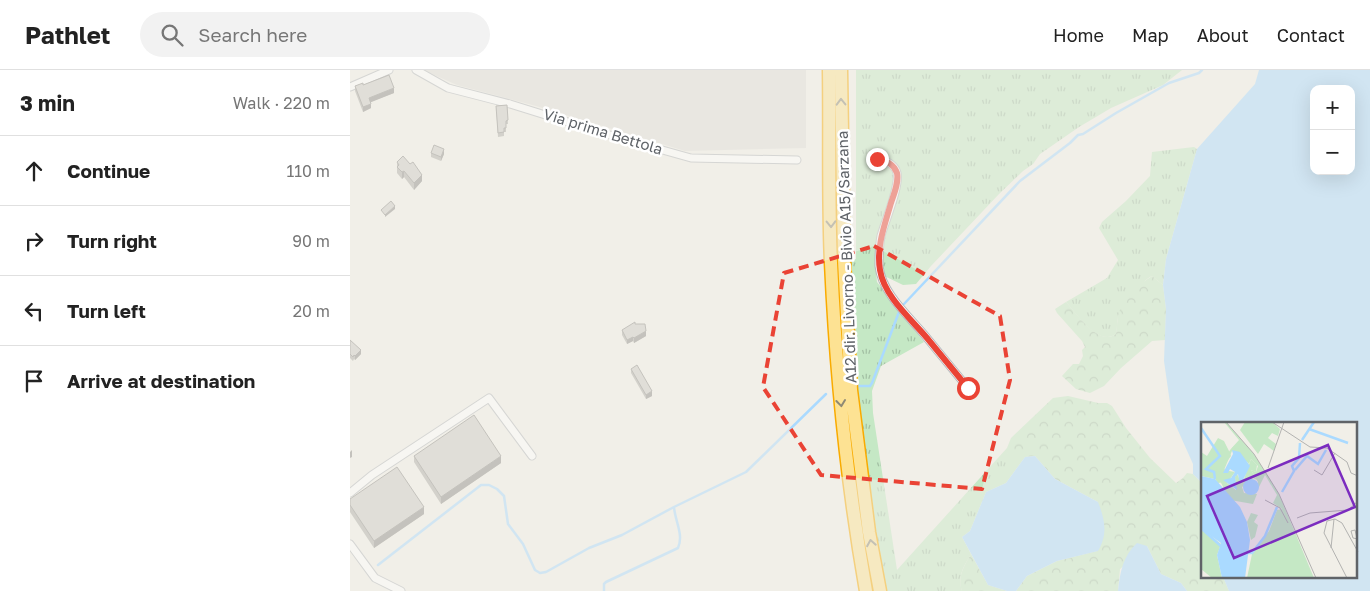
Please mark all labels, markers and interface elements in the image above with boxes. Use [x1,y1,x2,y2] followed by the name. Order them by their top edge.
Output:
[140,12,490,57] search box
[25,20,110,49] text: Pathlet
[158,21,186,49] icon: search
[198,23,307,46] text: Search here
[1053,24,1104,46] text: Home
[1132,24,1169,46] text: Map
[1197,24,1249,46] text: About
[1277,24,1345,46] text: Contact
[1310,85,1355,175] map controls
[1310,85,1355,130] button: +
[20,90,75,116] text: 3 min
[233,93,330,113] text: Walk · 220 m
[836,98,846,106] one-way arrow
[541,104,665,158] street label: Via prima Bettola
[833,130,859,384] street label: A12 dir. Livorno - Bivio A15/Sarzana
[1310,130,1355,175] button: −
[866,148,889,171] route end
[20,157,48,185] icon: ahead
[67,159,150,182] text: Continue
[286,161,330,181] text: 110 m
[826,220,836,228] one-way arrow
[20,227,48,255] icon: right
[67,229,157,252] text: Turn right
[292,231,330,251] text: 90 m
[20,297,48,325] icon: left
[67,299,146,322] text: Turn left
[293,301,330,321] text: 20 m
[20,367,48,395] icon: arrive
[67,369,255,392] text: Arrive at destination
[957,377,980,400] route start
[835,400,846,408] one-way arrow
[1201,422,1358,578] inset map
[866,539,877,547] one-way arrow

